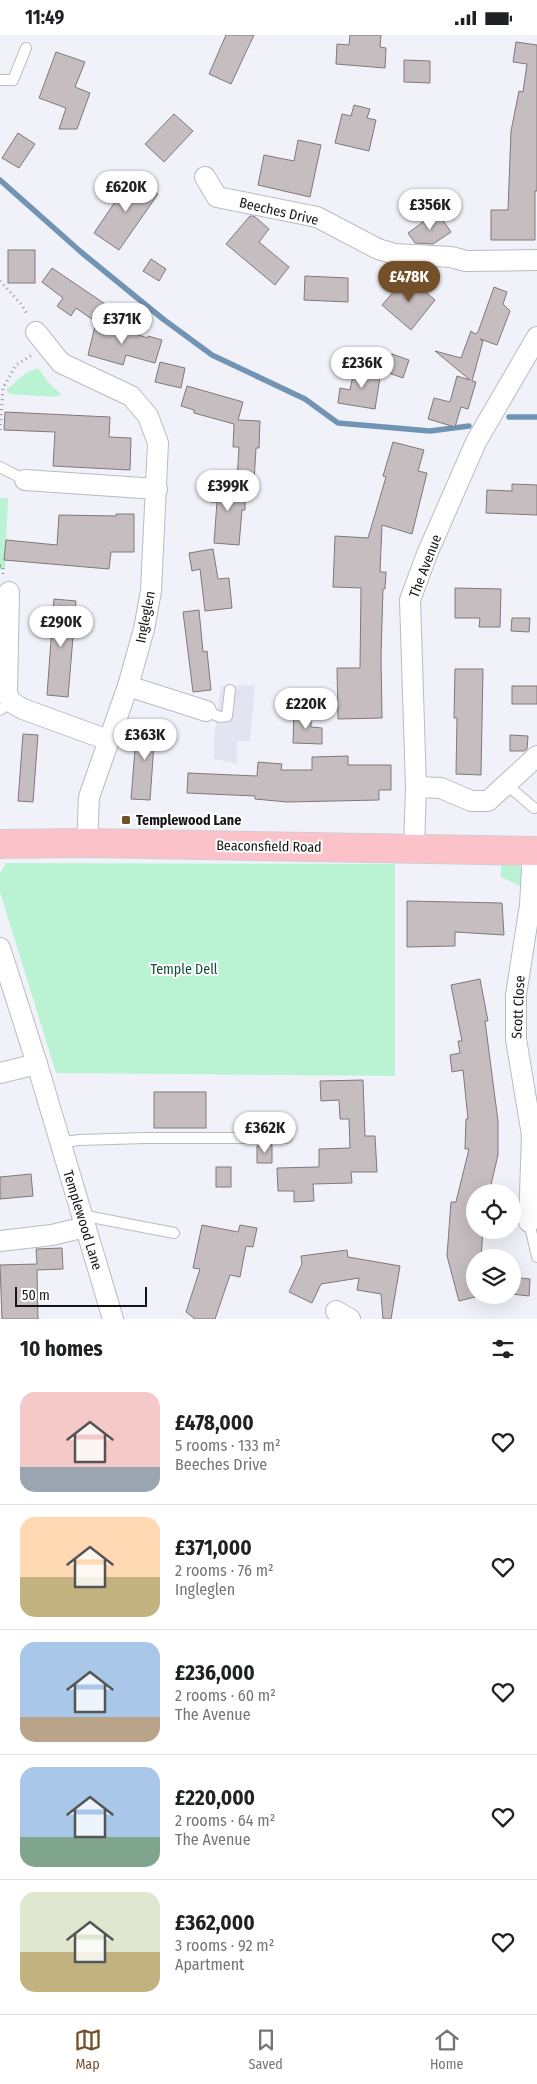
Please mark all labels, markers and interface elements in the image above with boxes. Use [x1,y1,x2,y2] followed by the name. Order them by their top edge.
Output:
[25,6,64,29] text: 11:49
[91,171,161,213] pin: £620K
[105,177,147,196] text: £620K
[395,189,465,231] pin: £356K
[238,194,320,229] street label: Beeches Drive
[410,195,450,214] text: £356K
[374,261,444,303] pin: £478K
[389,267,429,286] text: £478K
[87,303,157,345] pin: £371K
[103,309,141,328] text: £371K
[327,347,397,389] pin: £236K
[342,353,382,372] text: £236K
[193,469,263,512] pin: £399K
[207,476,249,495] text: £399K
[406,532,445,600] street label: The Avenue
[132,590,159,645] street label: Ingleglen
[26,605,96,648] pin: £290K
[40,612,82,631] text: £290K
[271,687,341,730] pin: £220K
[286,694,326,713] text: £220K
[110,719,180,761] pin: £363K
[125,725,165,744] text: £363K
[136,812,241,829] place label: Templewood Lane
[120,814,132,826] marker: Templewood Lane
[216,837,322,856] street label: Beaconsfield Road
[150,961,218,978] park label: Temple Dell
[508,975,529,1039] street label: Scott Close
[230,1111,300,1154] pin: £362K
[245,1118,285,1137] text: £362K
[59,1168,106,1272] street label: Templewood Lane
[466,1184,521,1304] map controls
[466,1184,521,1239] button: locate
[466,1249,521,1304] button: layers
[15,1284,148,1307] scale bar
[22,1287,50,1304] text: 50 m
[489,1335,517,1363] icon: filters
[20,1336,103,1362] text: 10 homes
[175,1410,254,1436] text: £478,000
[60,1412,120,1472] icon: home
[489,1428,517,1456] icon: heart
[175,1436,281,1455] text: 5 rooms · 133 m²
[175,1455,267,1474] text: Beeches Drive
[175,1535,252,1561] text: £371,000
[60,1537,120,1597] icon: home
[489,1553,517,1581] icon: heart
[175,1561,274,1580] text: 2 rooms · 76 m²
[175,1580,235,1599] text: Ingleglen
[175,1660,255,1686] text: £236,000
[60,1662,120,1722] icon: home
[489,1678,517,1706] icon: heart
[175,1686,276,1705] text: 2 rooms · 60 m²
[175,1705,251,1724] text: The Avenue
[175,1785,255,1811] text: £220,000
[60,1787,120,1847] icon: home
[489,1803,517,1831] icon: heart
[175,1811,275,1830] text: 2 rooms · 64 m²
[175,1830,251,1849] text: The Avenue
[175,1910,255,1936] text: £362,000
[60,1912,120,1972] icon: home
[489,1928,517,1956] icon: heart
[175,1936,274,1955] text: 3 rooms · 92 m²
[175,1955,244,1974] text: Apartment
[74,2026,102,2073] tab: Map
[249,2026,283,2073] tab: Saved
[430,2026,463,2073] tab: Home

